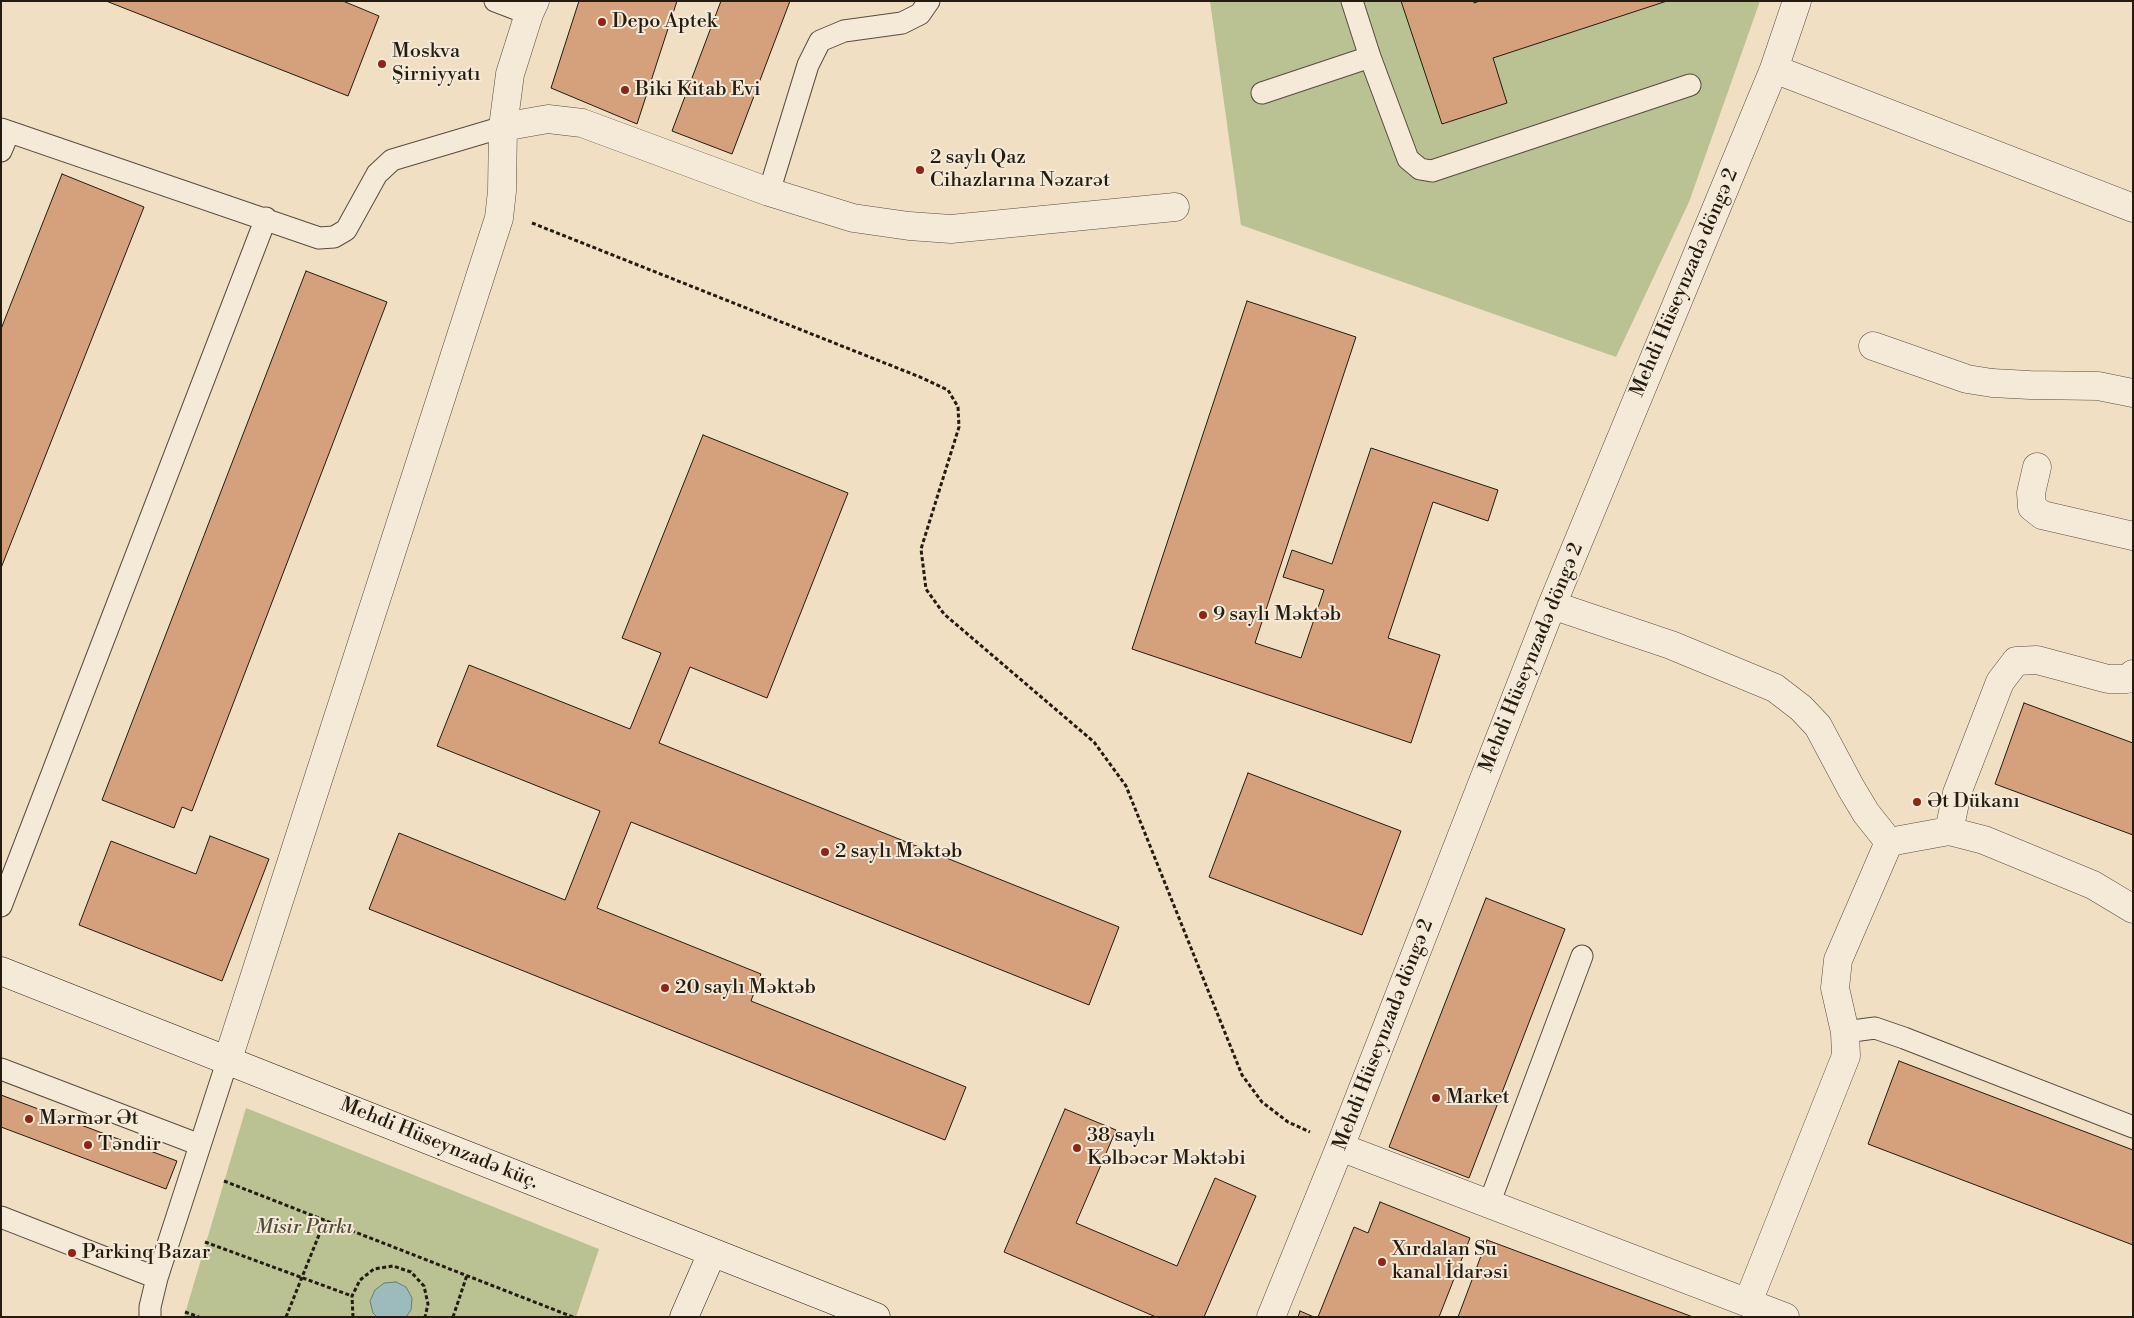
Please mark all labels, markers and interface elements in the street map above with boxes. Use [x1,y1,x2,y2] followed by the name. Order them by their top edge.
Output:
[612,10,717,34] place label: Depo Aptek
[596,16,608,28] marker: Depo Aptek
[392,40,481,87] place label: Moskva Şirniyyatı
[376,58,388,70] marker: Moskva Şirniyyatı
[635,78,761,102] place label: Biki Kitab Evi
[619,84,631,96] marker: Biki Kitab Evi
[930,146,1110,193] place label: 2 saylı Qaz Cihazlarına Nəzarət
[914,164,926,176] marker: 2 saylı Qaz Cihazlarına Nəzarət
[1626,165,1744,401] street label: Mehdi Hüseynzadə döngə 2
[1475,540,1589,776] street label: Mehdi Hüseynzadə döngə 2
[1213,603,1341,627] place label: 9 saylı Məktəb
[1197,609,1209,621] marker: 9 saylı Məktəb
[1927,790,2020,814] place label: Ət Dükanı
[1911,796,1923,808] marker: Ət Dükanı
[835,840,963,864] place label: 2 saylı Məktəb
[819,846,831,858] marker: 2 saylı Məktəb
[1329,916,1439,1154] street label: Mehdi Hüseynzadə döngə 2
[675,976,816,1000] place label: 20 saylı Məktəb
[659,982,671,994] marker: 20 saylı Məktəb
[1446,1086,1510,1110] place label: Market
[1430,1092,1442,1104] marker: Market
[336,1093,542,1195] street label: Mehdi Hüseynzadə küç.
[39,1107,138,1131] place label: Mərmər Ət
[23,1113,35,1125] marker: Mərmər Ət
[1087,1124,1246,1171] place label: 38 saylı Kəlbəcər Məktəbi
[98,1133,161,1157] place label: Təndir
[82,1139,94,1151] marker: Təndir
[1071,1142,1083,1154] marker: 38 saylı Kəlbəcər Məktəbi
[255,1216,353,1240] park label: Misir Parkı
[1392,1238,1508,1285] place label: Xırdalan Su kanal İdarəsi
[82,1241,210,1265] place label: Parkinq Bazar
[66,1247,78,1259] marker: Parkinq Bazar
[1376,1256,1388,1268] marker: Xırdalan Su kanal İdarəsi

